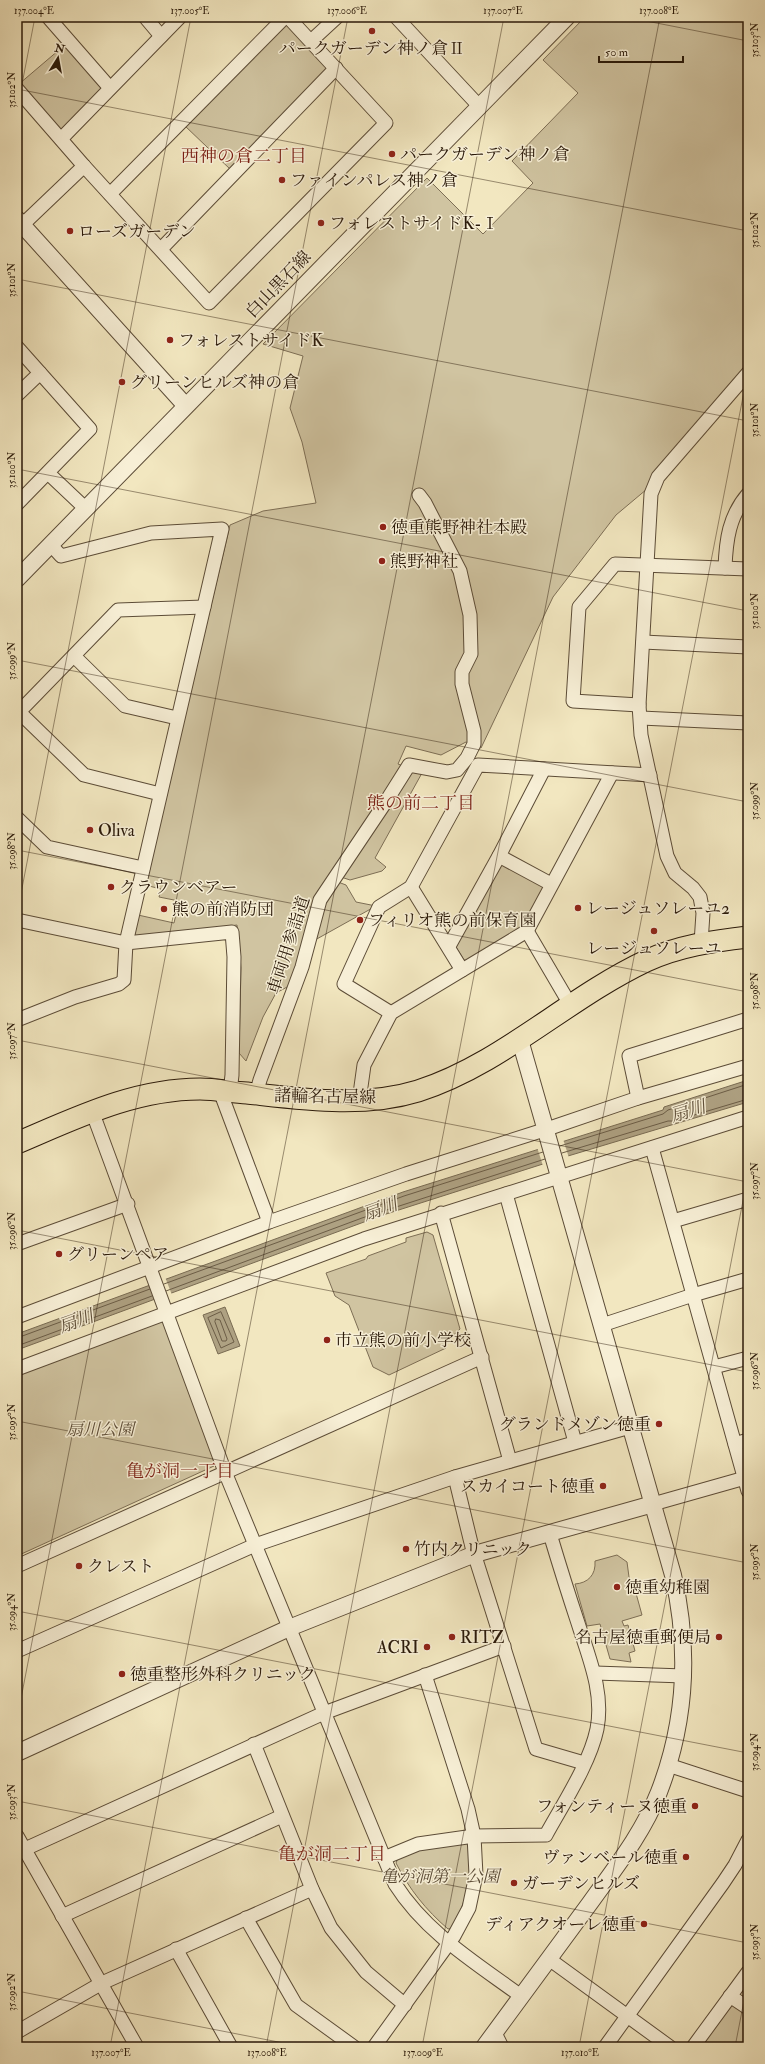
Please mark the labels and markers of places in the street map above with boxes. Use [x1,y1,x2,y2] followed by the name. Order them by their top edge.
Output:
[367,26,377,36] marker: パークガーデン神ノ倉Ⅱ
[279,38,465,59] place label: パークガーデン神ノ倉Ⅱ
[400,144,570,165] place label: パークガーデン神ノ倉
[387,149,397,159] marker: パークガーデン神ノ倉
[290,170,458,191] place label: ファインパレス神ノ倉
[277,175,287,185] marker: ファインパレス神ノ倉
[329,213,499,234] place label: フォレストサイドK-Ⅰ
[316,218,326,228] marker: フォレストサイドK-Ⅰ
[78,221,196,242] place label: ローズガーデン
[65,226,75,236] marker: ローズガーデン
[178,330,324,351] place label: フォレストサイドK
[165,335,175,345] marker: フォレストサイドK
[130,372,299,393] place label: グリーンヒルズ神の倉
[117,377,127,387] marker: グリーンヒルズ神の倉
[391,517,527,538] place label: 徳重熊野神社本殿
[378,522,388,532] marker: 徳重熊野神社本殿
[390,551,458,572] place label: 熊野神社
[377,556,387,566] marker: 熊野神社
[98,820,136,841] place label: Oliva
[85,825,95,835] marker: Oliva
[119,877,238,898] place label: クラウンベアー
[106,882,116,892] marker: クラウンベアー
[586,898,730,919] place label: レージュソレーユ2
[172,899,274,920] place label: 熊の前消防団
[573,903,583,913] marker: レージュソレーユ2
[159,904,169,914] marker: 熊の前消防団
[368,910,536,931] place label: フィリオ熊の前保育園
[355,915,365,925] marker: フィリオ熊の前保育園
[649,926,659,936] marker: レージュソレーユ
[586,938,722,959] place label: レージュソレーユ
[67,1244,169,1265] place label: グリーンペア
[54,1249,64,1259] marker: グリーンペア
[335,1330,471,1351] place label: 市立熊の前小学校
[322,1335,332,1345] marker: 市立熊の前小学校
[499,1414,651,1435] place label: グランドメゾン徳重
[654,1419,664,1429] marker: グランドメゾン徳重
[460,1476,595,1497] place label: スカイコート徳重
[598,1481,608,1491] marker: スカイコート徳重
[414,1539,532,1560] place label: 竹内クリニック
[401,1544,411,1554] marker: 竹内クリニック
[87,1556,155,1577] place label: クレスト
[74,1561,84,1571] marker: クレスト
[625,1577,710,1598] place label: 徳重幼稚園
[612,1582,622,1592] marker: 徳重幼稚園
[460,1627,505,1648] place label: RITZ
[575,1627,711,1648] place label: 名古屋徳重郵便局
[447,1632,457,1642] marker: RITZ
[714,1632,724,1642] marker: 名古屋徳重郵便局
[376,1637,419,1658] place label: ACRI
[422,1642,432,1652] marker: ACRI
[130,1664,316,1685] place label: 徳重整形外科クリニック
[117,1669,127,1679] marker: 徳重整形外科クリニック
[536,1796,687,1817] place label: フォンティーヌ徳重
[690,1801,700,1811] marker: フォンティーヌ徳重
[543,1847,678,1868] place label: ヴァンベール徳重
[681,1852,691,1862] marker: ヴァンベール徳重
[522,1873,640,1894] place label: ガーデンヒルズ
[509,1878,519,1888] marker: ガーデンヒルズ
[485,1914,636,1935] place label: ディアクオーレ徳重
[639,1919,649,1929] marker: ディアクオーレ徳重

